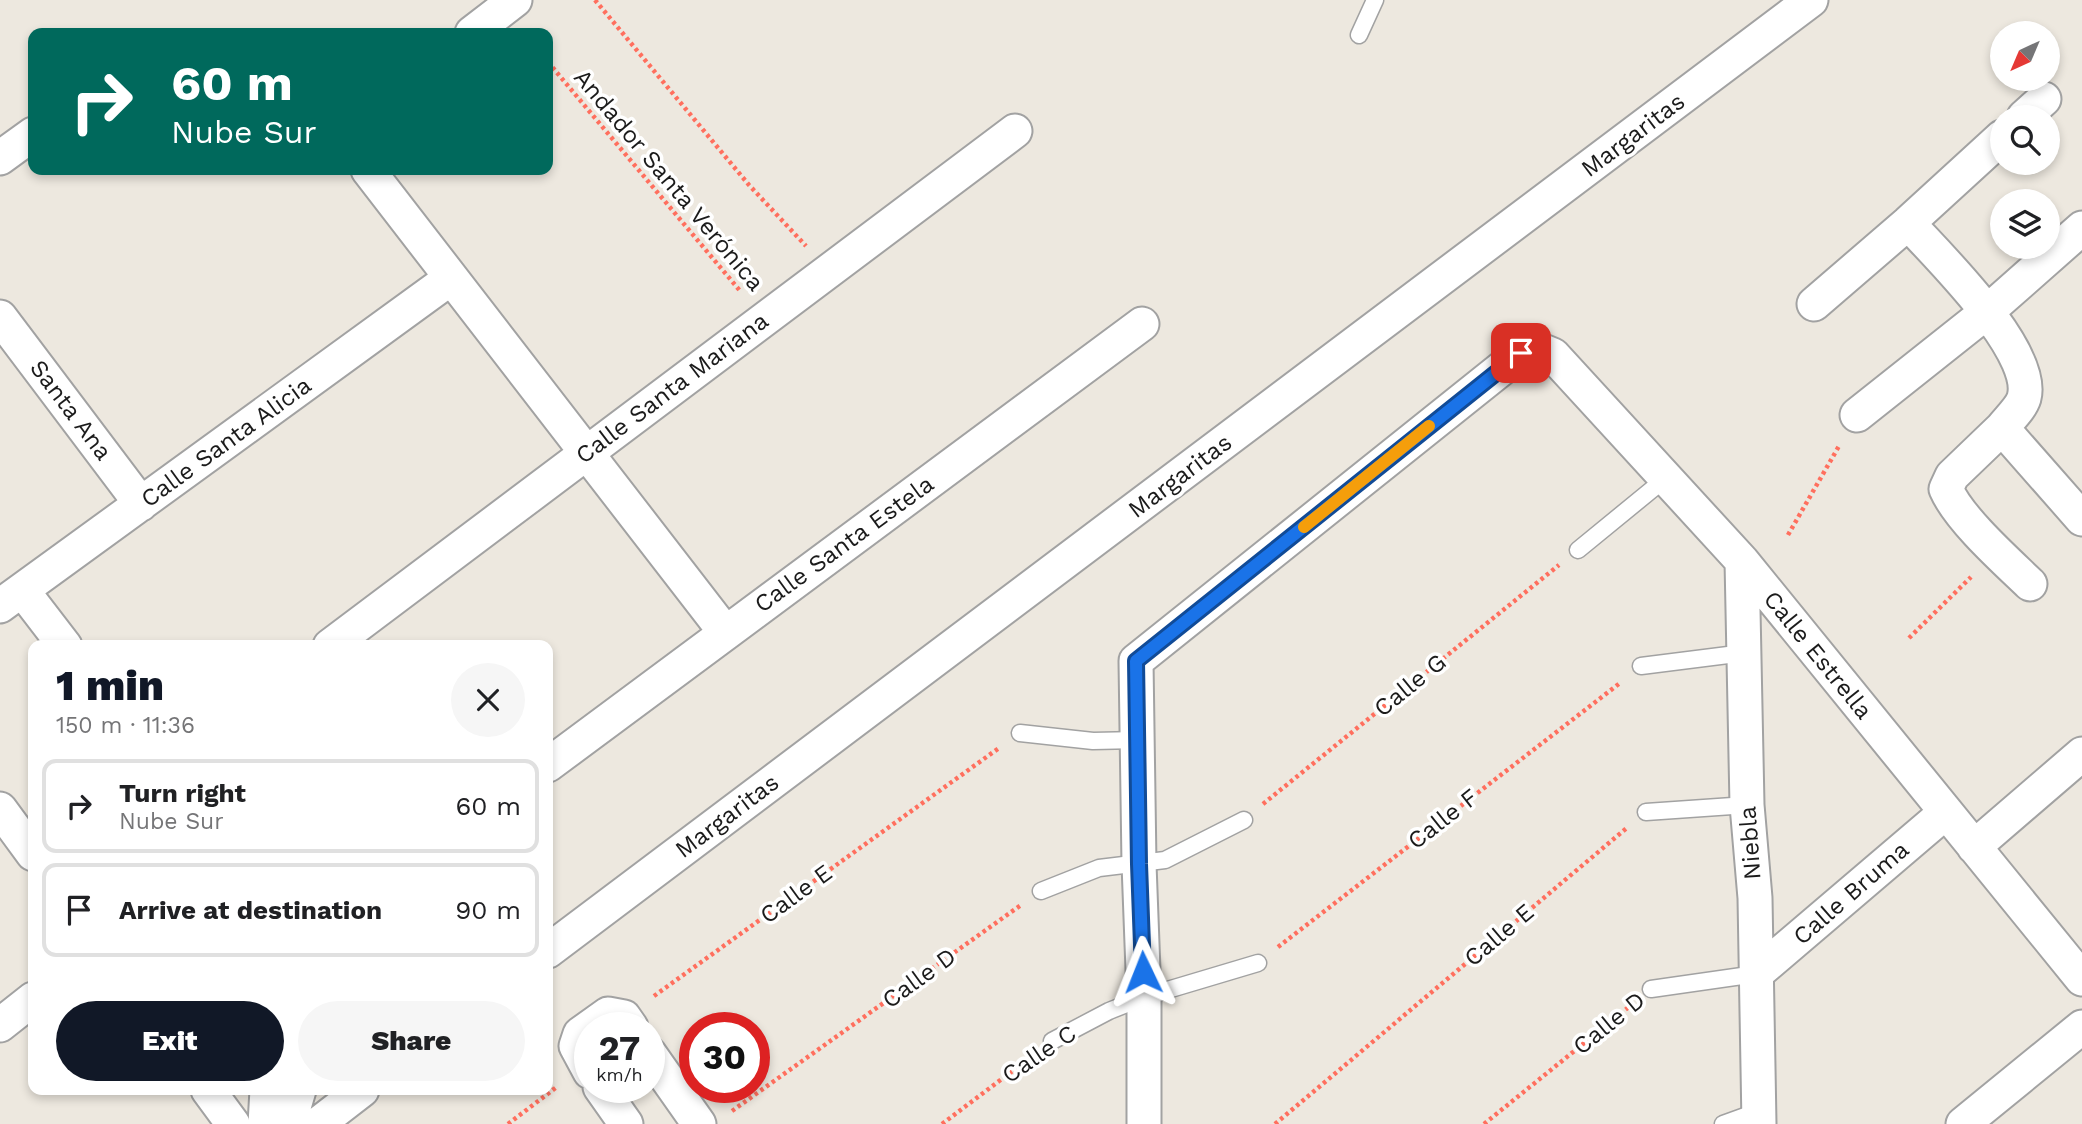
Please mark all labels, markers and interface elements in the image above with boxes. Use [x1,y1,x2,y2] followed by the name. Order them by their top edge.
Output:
[1990,21,2060,91] north arrow
[1990,21,2060,259] map controls
[171,54,293,112] text: 60 m
[56,56,147,147] icon: right
[568,64,770,296] street label: Andador Santa Verónica
[1576,87,1690,183] street label: Margaritas
[1990,105,2060,175] button: search
[171,113,317,151] text: Nube Sur
[1990,189,2060,259] button: layers
[570,307,774,469] street label: Calle Santa Mariana
[1491,323,1551,383] pin
[1502,334,1540,372] icon: arrive
[24,354,118,466] street label: Santa Ana
[135,371,317,513] street label: Calle Santa Alicia
[1123,428,1237,524] street label: Margaritas
[749,470,939,618] street label: Calle Santa Estela
[1758,585,1878,725] street label: Calle Estrella
[1368,648,1452,722] street label: Calle G
[56,661,164,710] text: 1 min
[451,663,525,737] button: close
[56,712,195,739] text: 150 m · 11:36
[670,768,784,864] street label: Margaritas
[119,778,246,808] text: Turn right
[1402,783,1484,855] street label: Calle F
[60,787,98,825] icon: right
[455,791,521,821] text: 60 m
[1733,805,1767,881] street label: Niebla
[119,808,224,835] text: Nube Sur
[1788,835,1914,951] street label: Calle Bruma
[755,859,837,929] street label: Calle E
[60,891,98,929] icon: arrive
[119,895,382,925] text: Arrive at destination
[455,895,521,925] text: 90 m
[1459,898,1539,972] street label: Calle E
[1106,935,1180,1009] position arrow
[877,942,961,1014] street label: Calle D
[1568,986,1650,1060] street label: Calle D
[56,1001,284,1081] button: Exit
[298,1001,525,1081] button: Share
[679,1012,770,1103] speed limit sign: 30
[997,1019,1081,1089] street label: Calle C
[599,1027,640,1069] text: 27
[596,1064,643,1085] text: km/h

